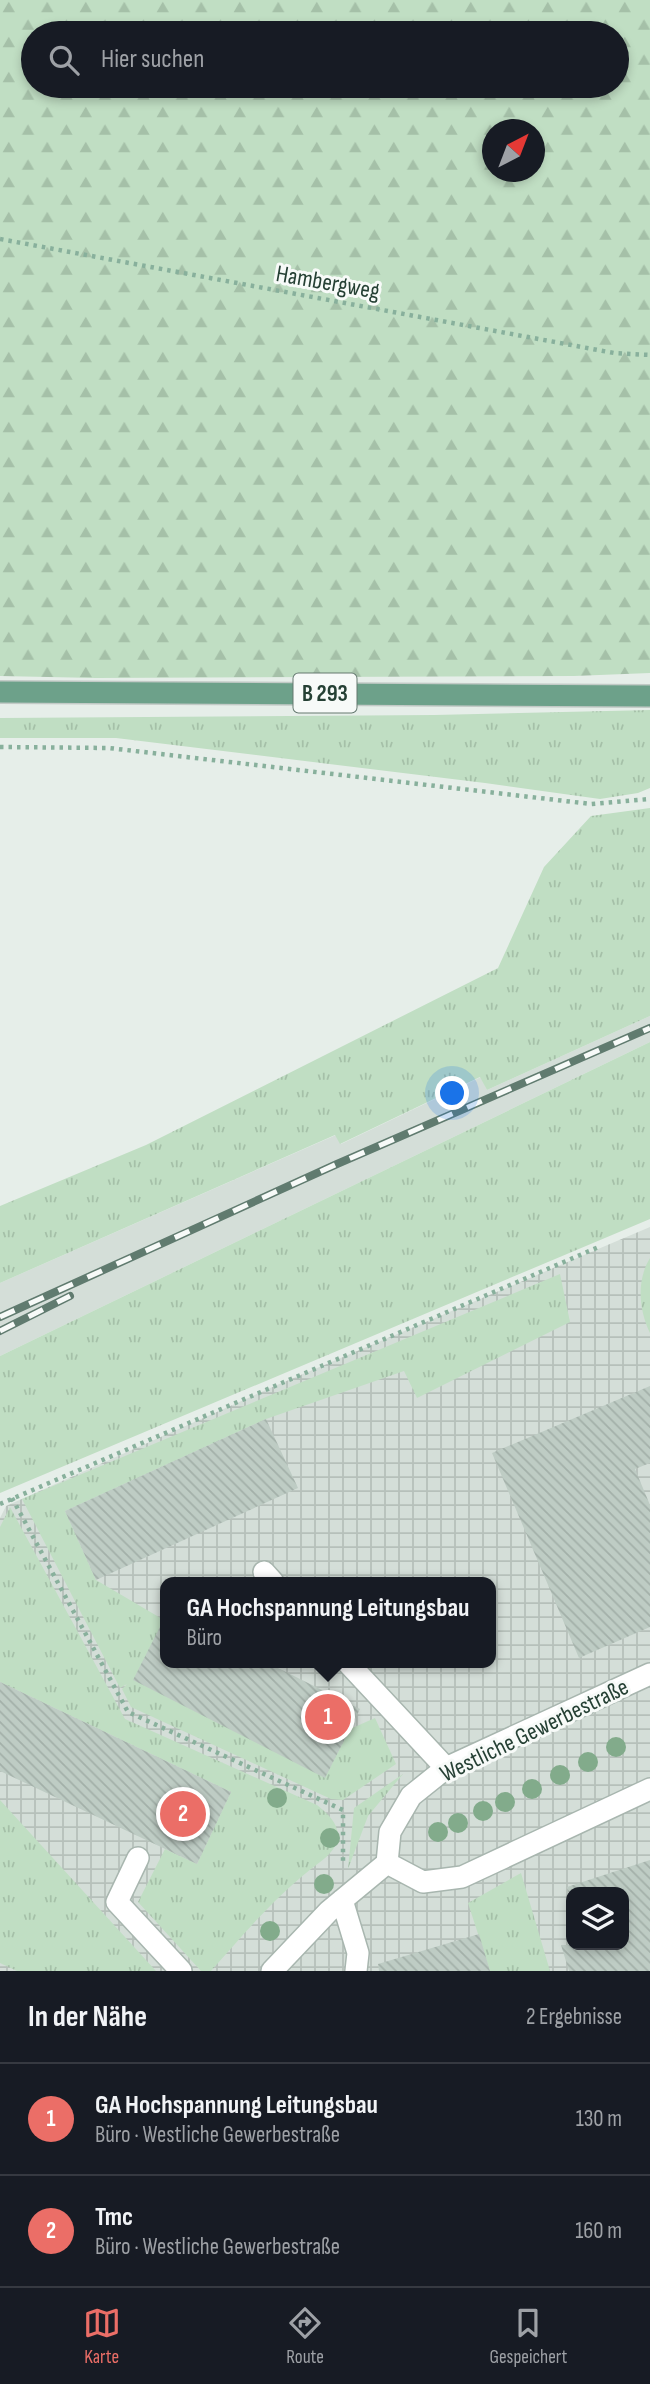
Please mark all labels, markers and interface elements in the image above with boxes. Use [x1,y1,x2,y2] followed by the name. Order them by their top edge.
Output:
[21,21,629,98] search box
[45,41,83,79] icon: search
[101,44,204,75] text: Hier suchen
[482,119,545,182] north arrow
[274,259,382,306] street label: Hambergweg
[294,674,356,712] road number: B 293
[435,1076,469,1110] your location
[160,1577,496,1668] popup
[187,1593,469,1624] text: GA Hochspannung Leitungsbau
[187,1624,222,1652] text: Büro
[435,1672,633,1789] street label: Westliche Gewerbestraße
[305,1691,351,1743] pin: 1
[160,1788,206,1840] pin: 2
[566,1887,629,1950] map controls
[566,1887,629,1950] button: layers
[28,1999,147,2035] text: In der Nähe
[526,2003,622,2031] text: 2 Ergebnisse
[95,2090,378,2121] text: GA Hochspannung Leitungsbau
[46,2105,56,2133] text: 1
[576,2105,622,2133] text: 130 m
[95,2121,340,2149] text: Büro · Westliche Gewerbestraße
[95,2202,133,2233] text: Tmc
[46,2217,56,2245] text: 2
[575,2217,622,2245] text: 160 m
[95,2233,340,2261] text: Büro · Westliche Gewerbestraße
[83,2304,121,2369] tab: Karte
[286,2304,324,2369] tab: Route
[489,2304,567,2369] tab: Gespeichert

